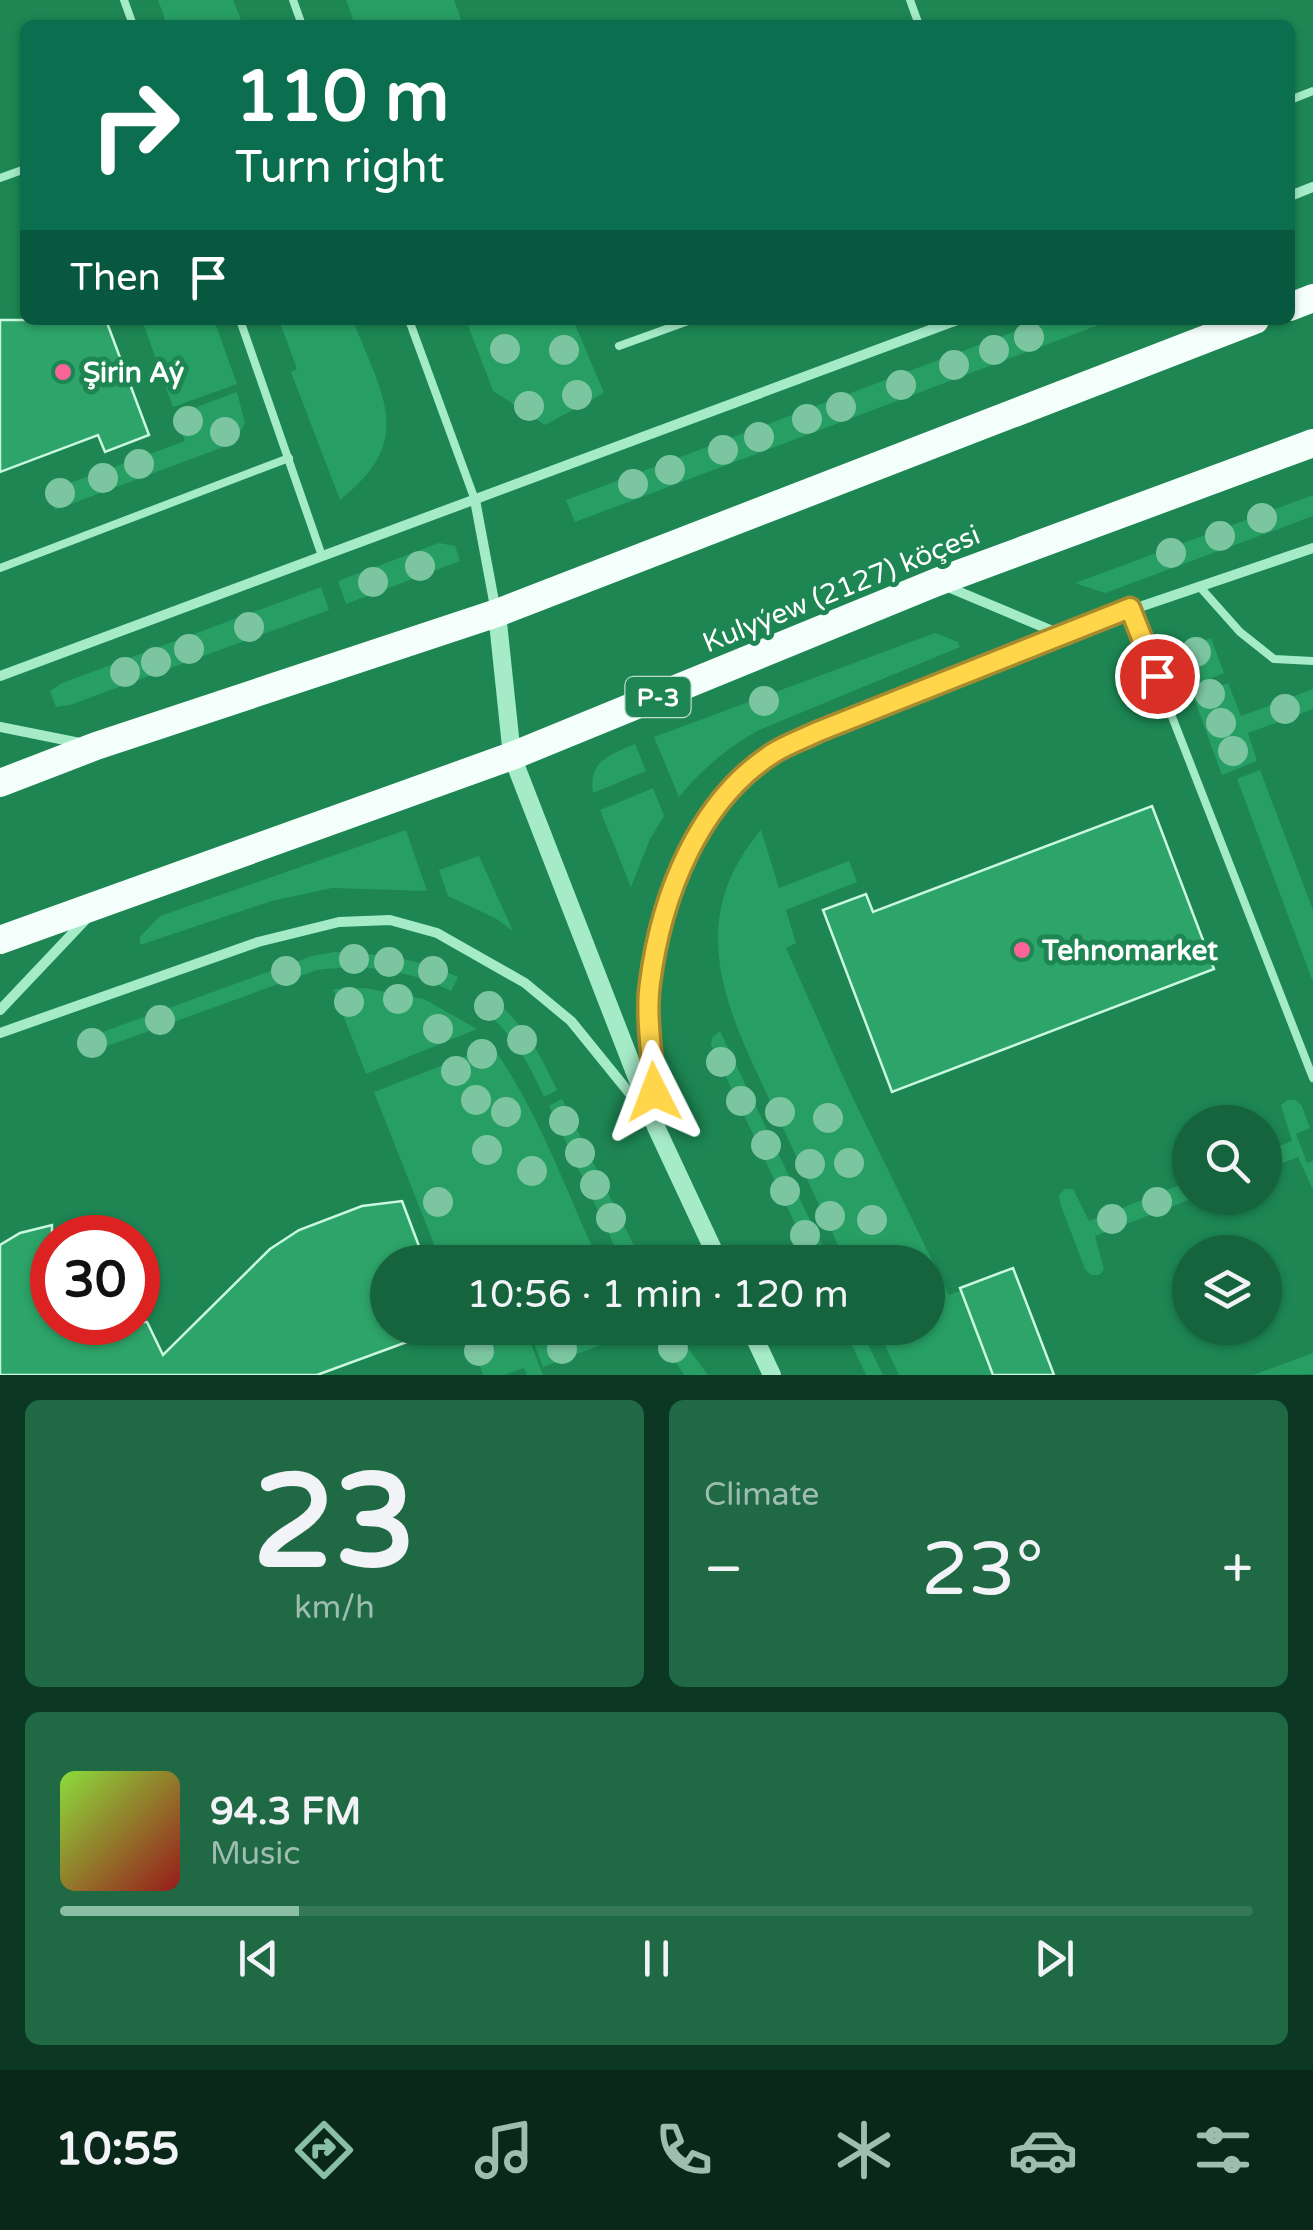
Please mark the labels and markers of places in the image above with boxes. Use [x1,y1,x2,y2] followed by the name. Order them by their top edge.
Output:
[83,356,184,390] place label: Şirin Aý
[52,361,74,383] marker: Şirin Aý
[1115,634,1200,719] pin
[1041,934,1218,968] place label: Tehnomarket
[1011,939,1033,961] marker: Tehnomarket

